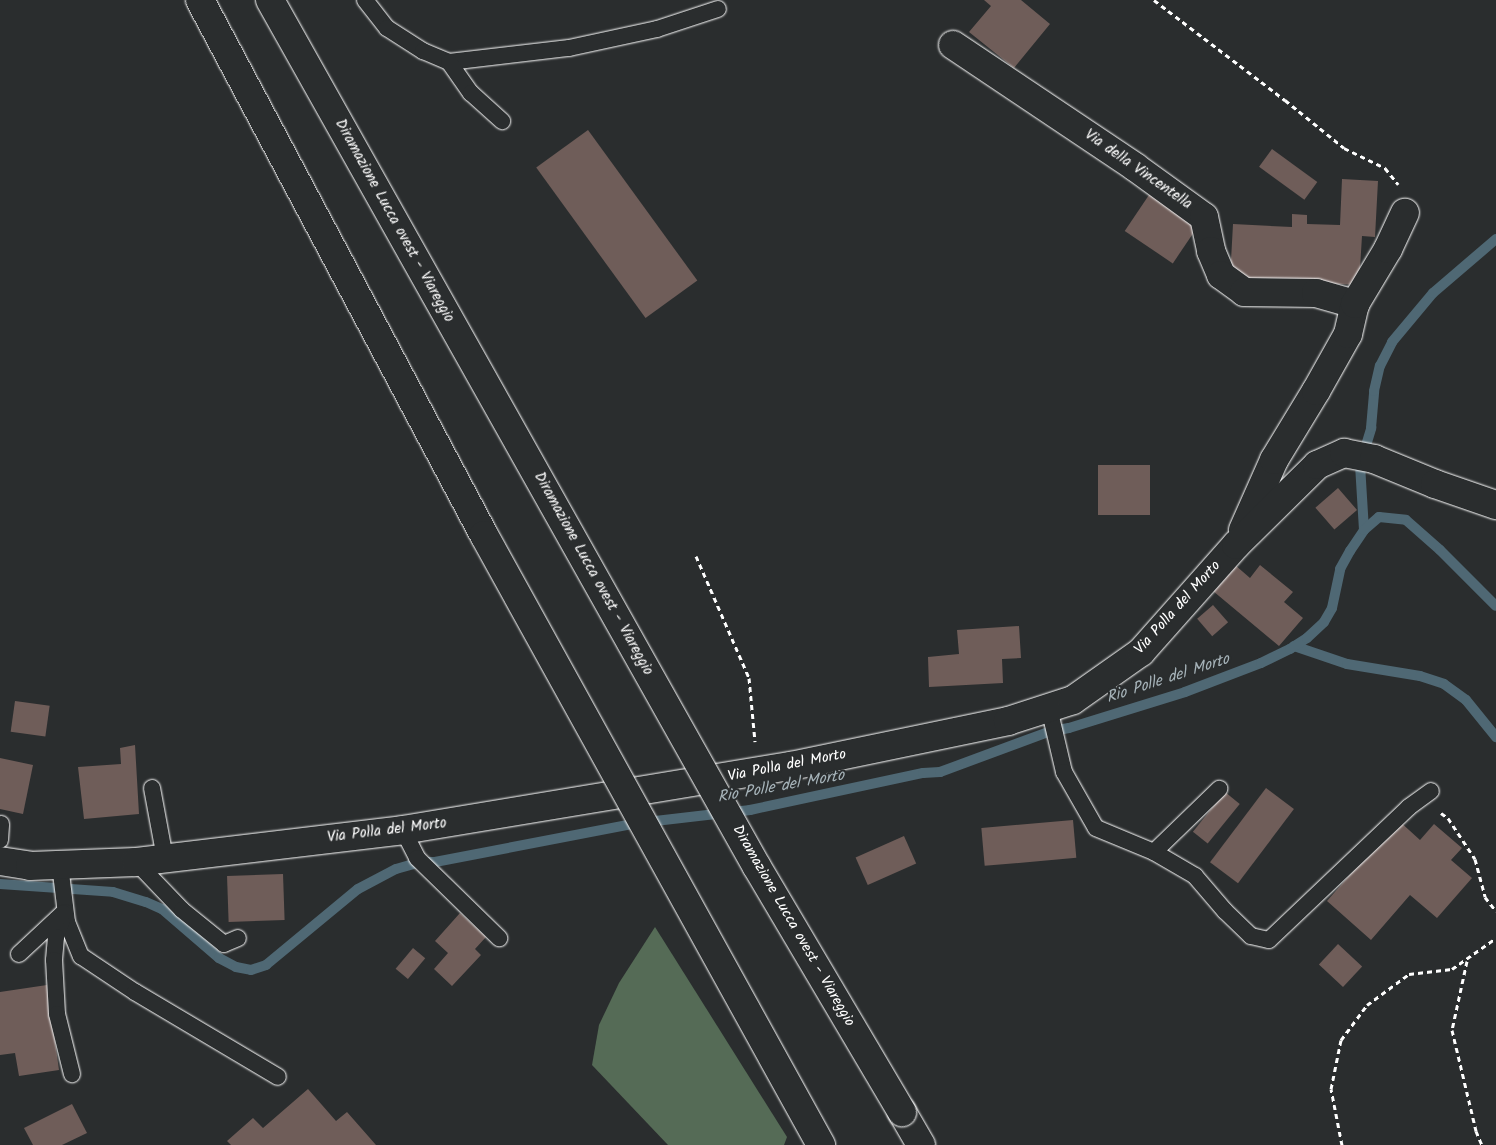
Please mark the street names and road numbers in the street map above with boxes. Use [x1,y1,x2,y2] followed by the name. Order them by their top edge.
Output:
[330,116,458,326] street label: Diramazione Lucca ovest - Viareggio
[1081,126,1195,214] street label: Via della Vincentella
[529,469,657,679] street label: Diramazione Lucca ovest - Viareggio
[1131,557,1225,659] street label: Via Polla del Morto
[726,746,848,786] street label: Via Polla del Morto
[326,815,448,847] street label: Via Polla del Morto
[728,822,858,1030] street label: Diramazione Lucca ovest - Viareggio

